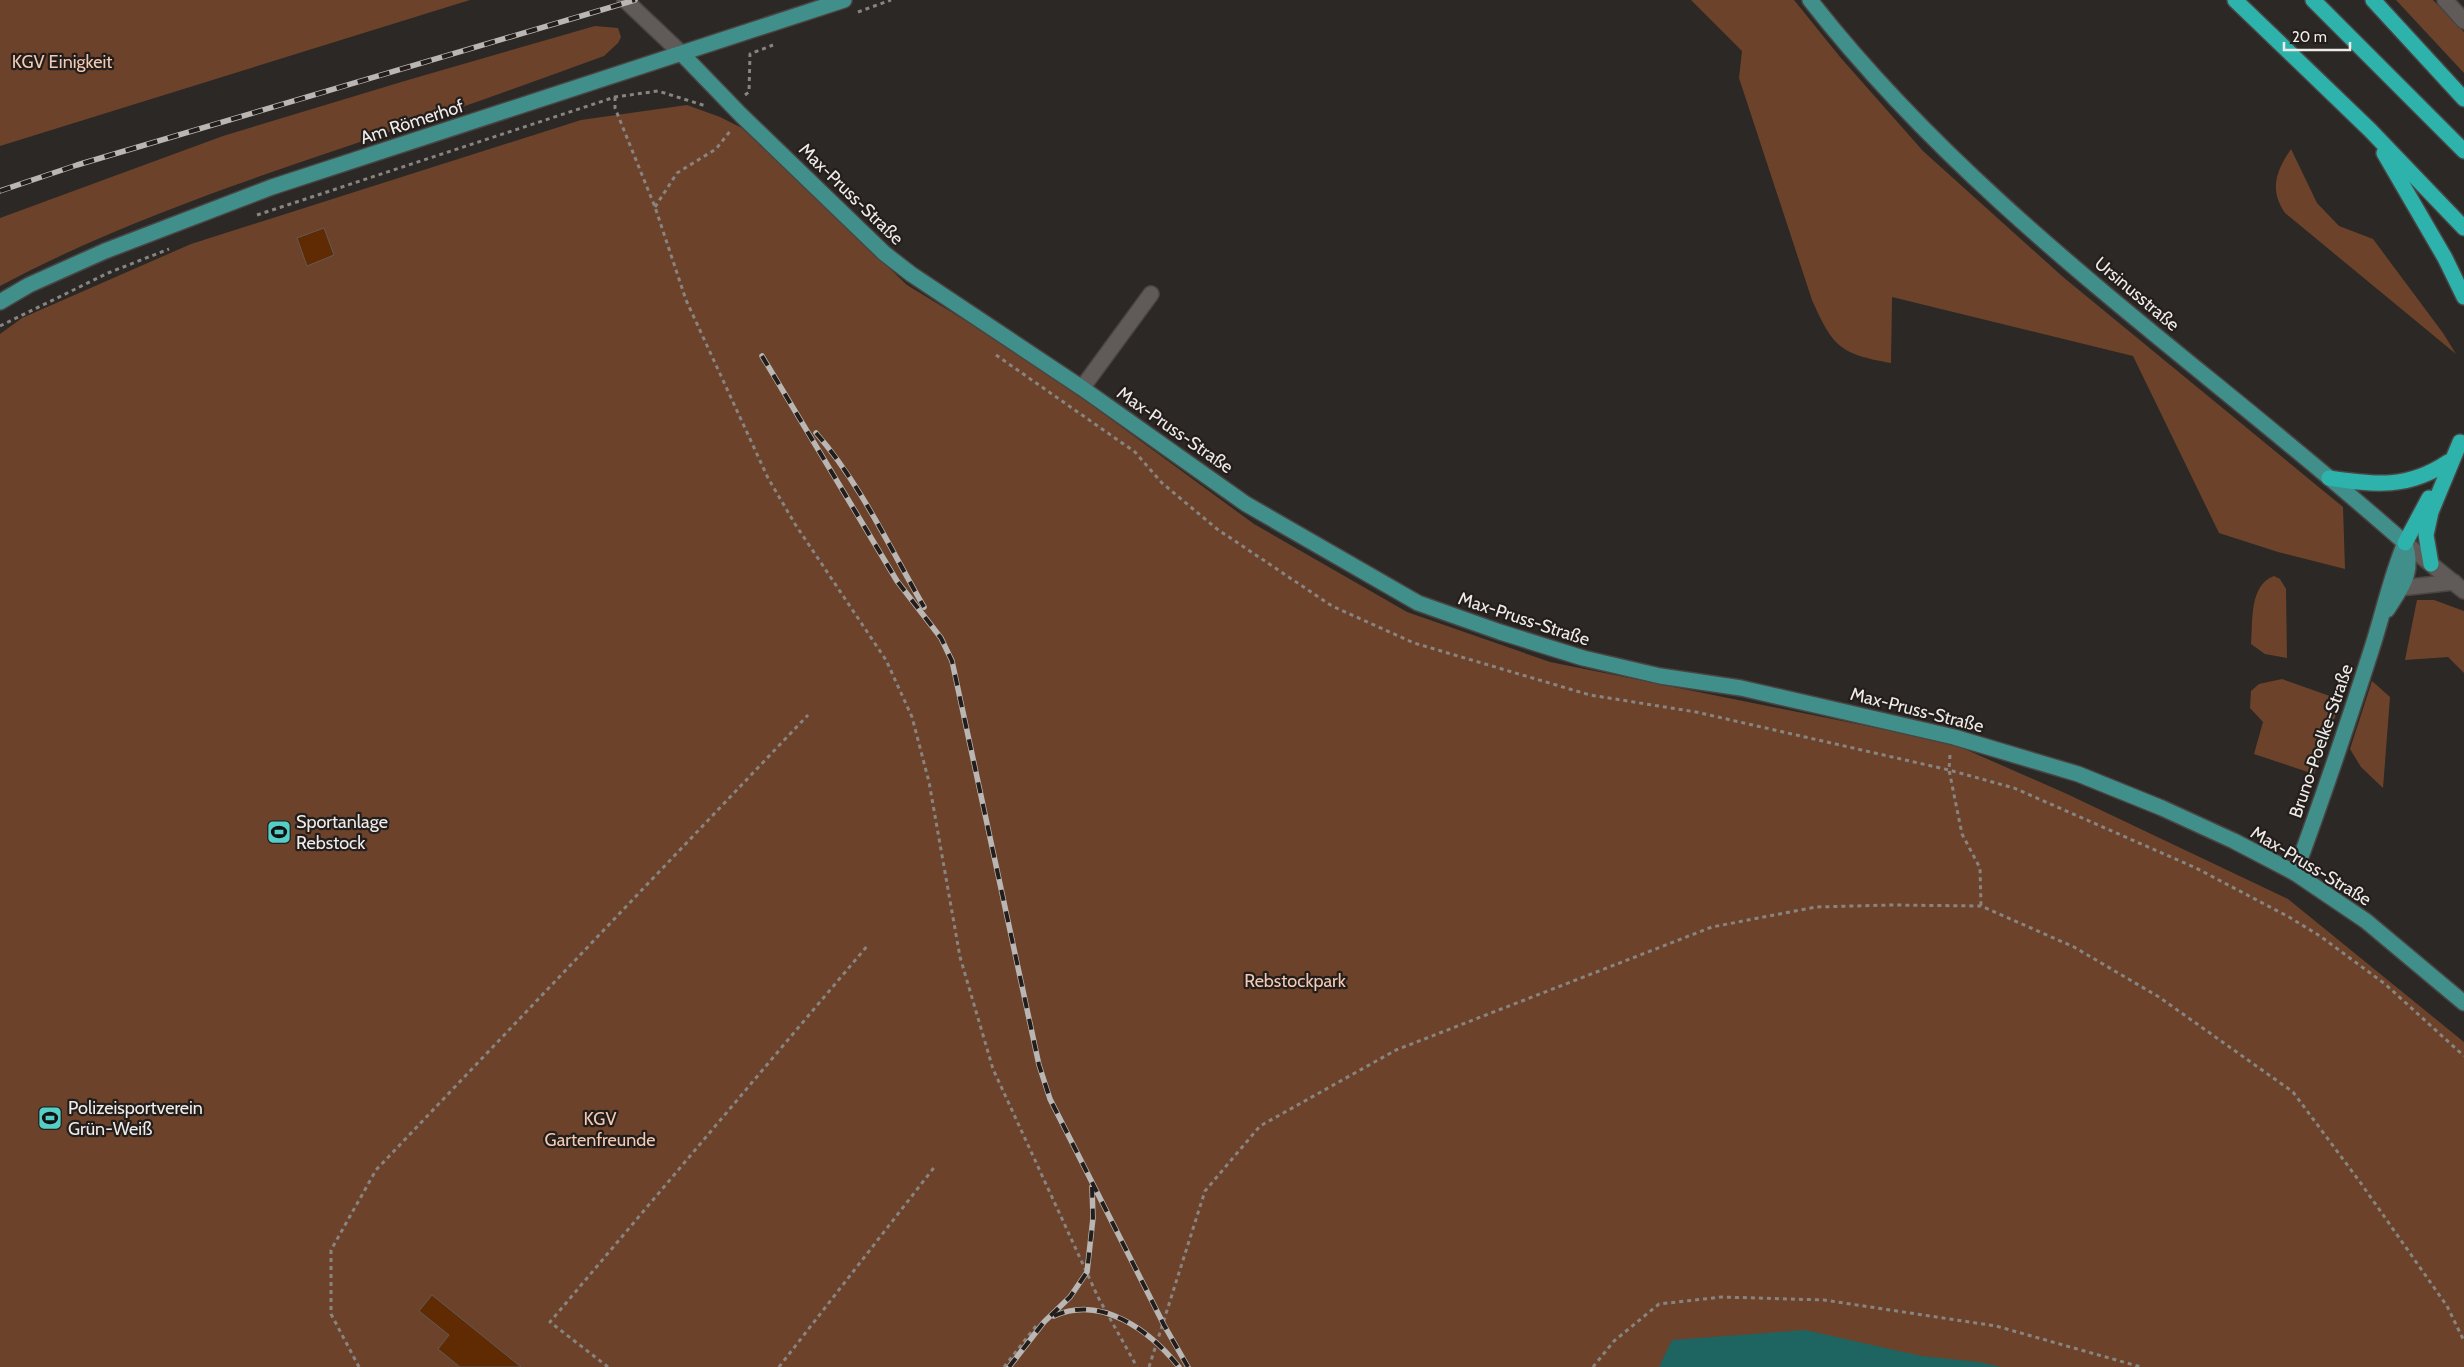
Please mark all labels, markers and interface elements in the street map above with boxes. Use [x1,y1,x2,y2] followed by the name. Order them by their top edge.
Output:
[2284,20,2350,52] scale bar
[2292,28,2327,46] text: 20 m
[12,51,112,73] park label: KGV Einigkeit
[357,95,467,149] street label: Am Römerhof
[794,139,908,249] street label: Max-Pruss-Straße
[2090,252,2184,336] street label: Ursinusstraße
[1113,382,1237,478] street label: Max-Pruss-Straße
[1456,587,1592,651] street label: Max-Pruss-Straße
[2284,661,2358,821] street label: Bruno-Poelke-Straße
[1848,683,1986,737] street label: Max-Pruss-Straße
[296,811,388,854] place label: Sportanlage Rebstock
[266,819,292,845] sports icon: Sportanlage Rebstock
[2247,821,2375,911] street label: Max-Pruss-Straße
[1244,970,1347,992] park label: Rebstockpark
[68,1097,203,1140] place label: Polizeisportverein Grün-Weiß
[37,1105,63,1131] sports icon: Polizeisportverein Grün-Weiß
[545,1108,655,1151] park label: KGV Gartenfreunde

